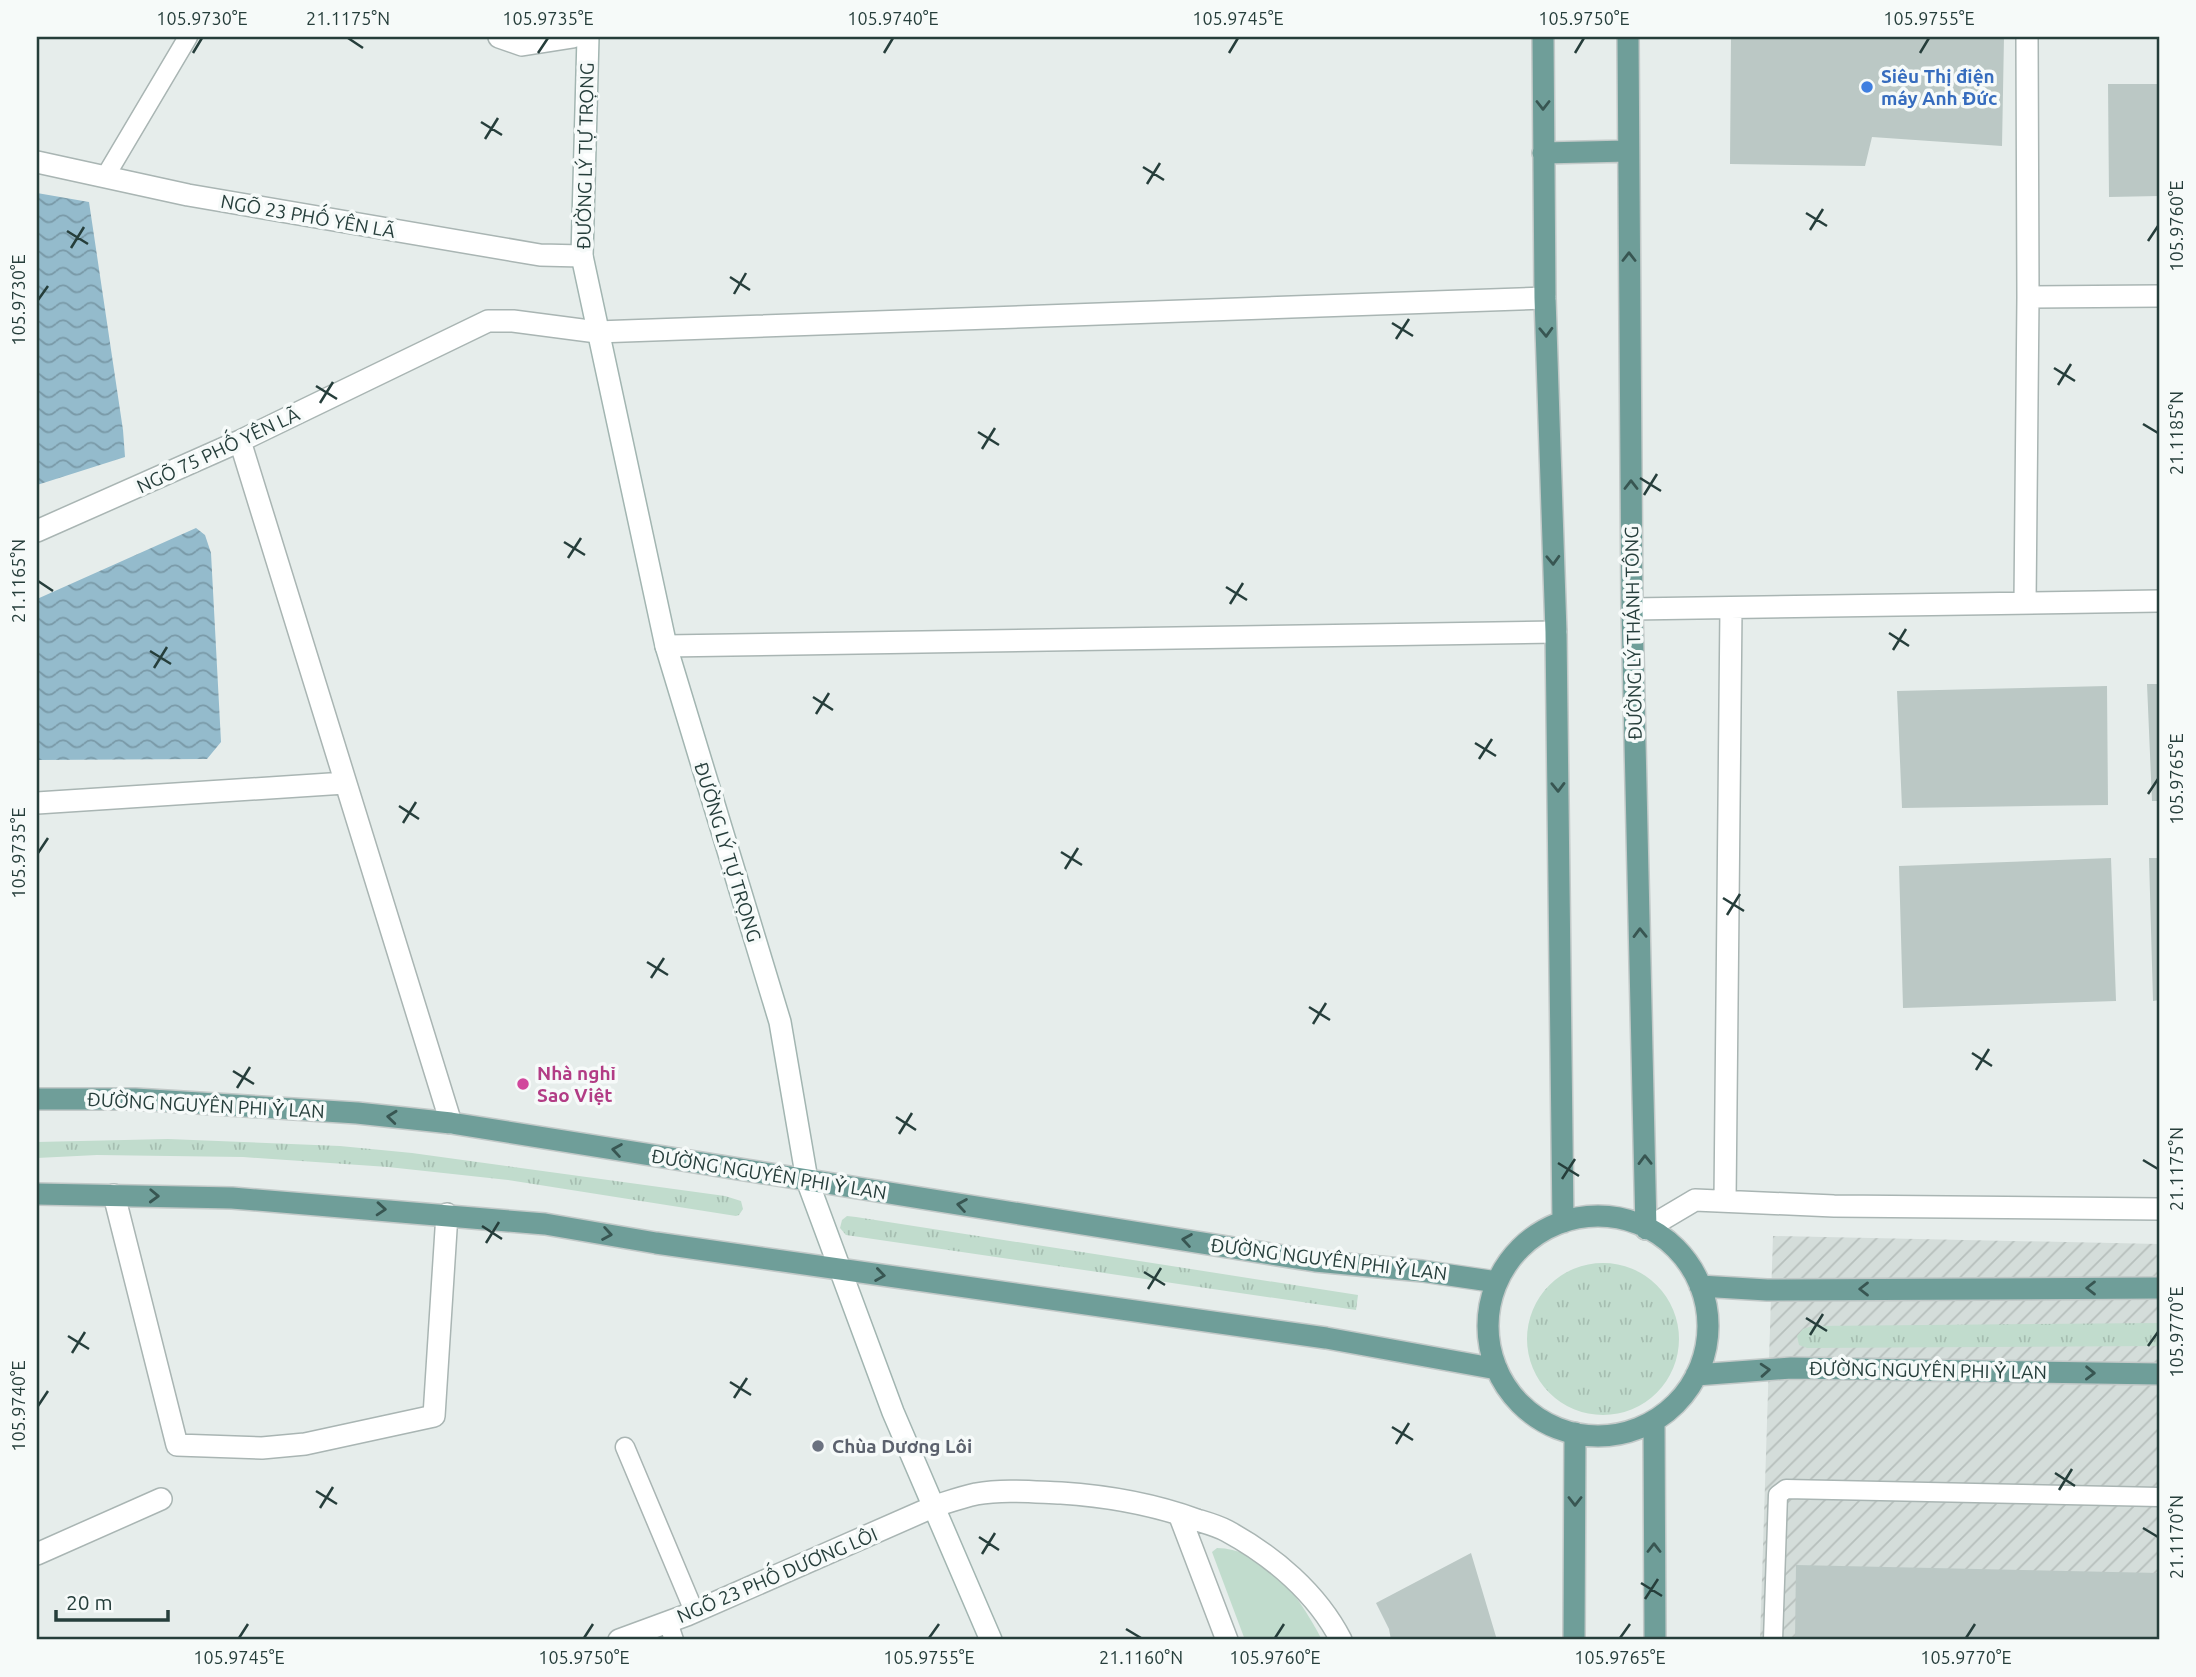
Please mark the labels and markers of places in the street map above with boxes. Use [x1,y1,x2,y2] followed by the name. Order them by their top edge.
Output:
[1881,65,1997,109] place label: Siêu Thị điện máy Anh Đức
[1859,79,1875,95] marker: Siêu Thị điện máy Anh Đức
[537,1062,616,1106] place label: Nhà nghỉ Sao Việt
[515,1076,531,1092] marker: Nhà nghỉ Sao Việt
[832,1435,972,1457] place label: Chùa Dương Lôi
[810,1438,826,1454] marker: Chùa Dương Lôi

